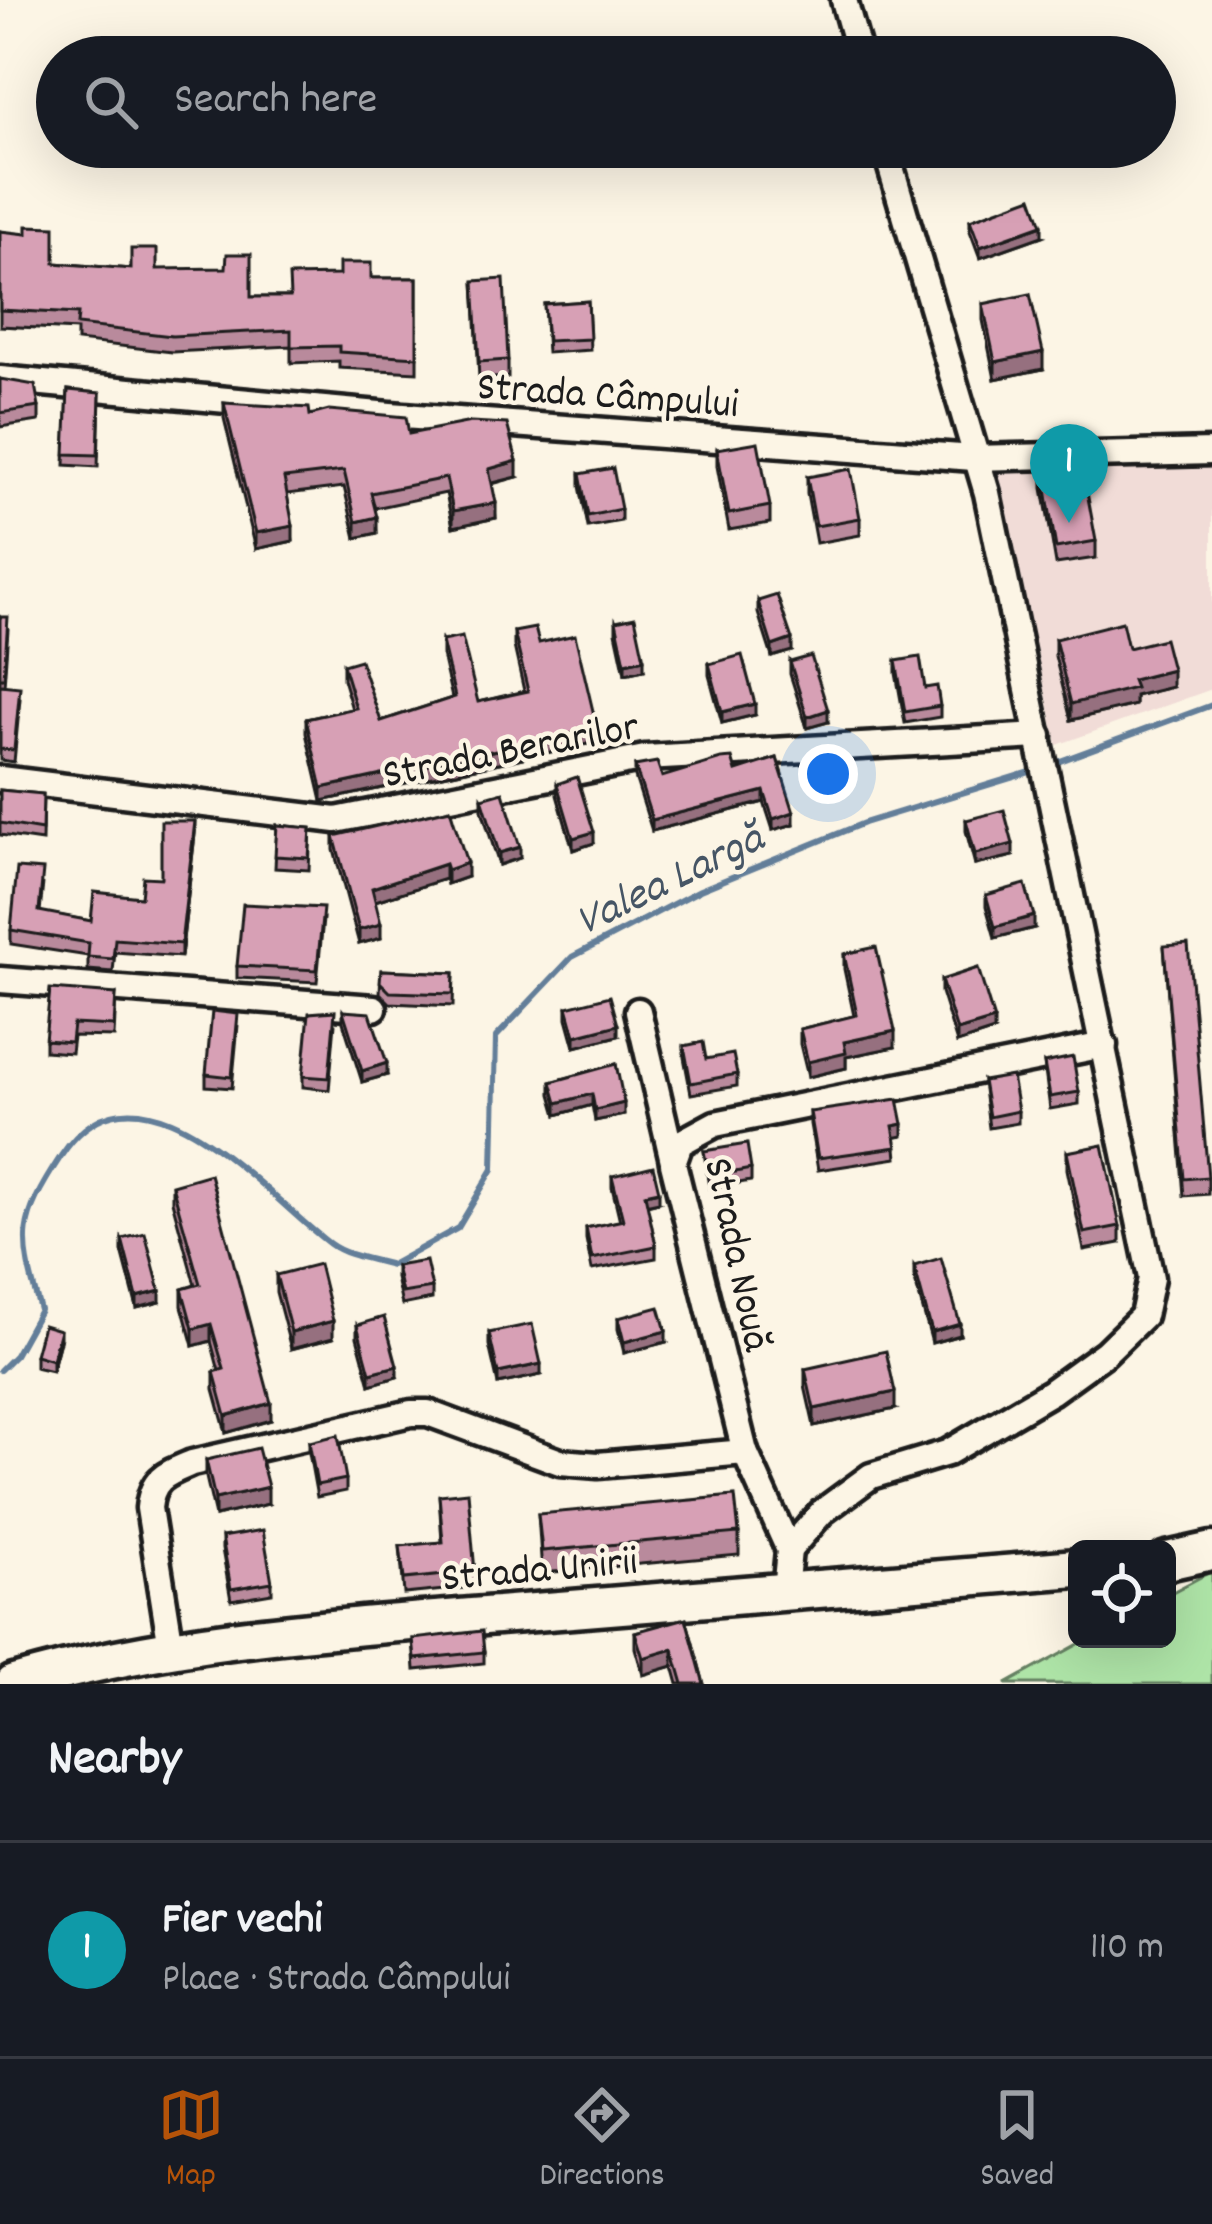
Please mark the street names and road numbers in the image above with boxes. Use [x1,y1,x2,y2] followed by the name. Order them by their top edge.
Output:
[475,360,740,438] street label: Strada Câmpului
[378,700,645,808] street label: Strada Berarilor
[684,1153,784,1358] street label: Strada Nouă
[439,1535,640,1611] street label: Strada Unirii

